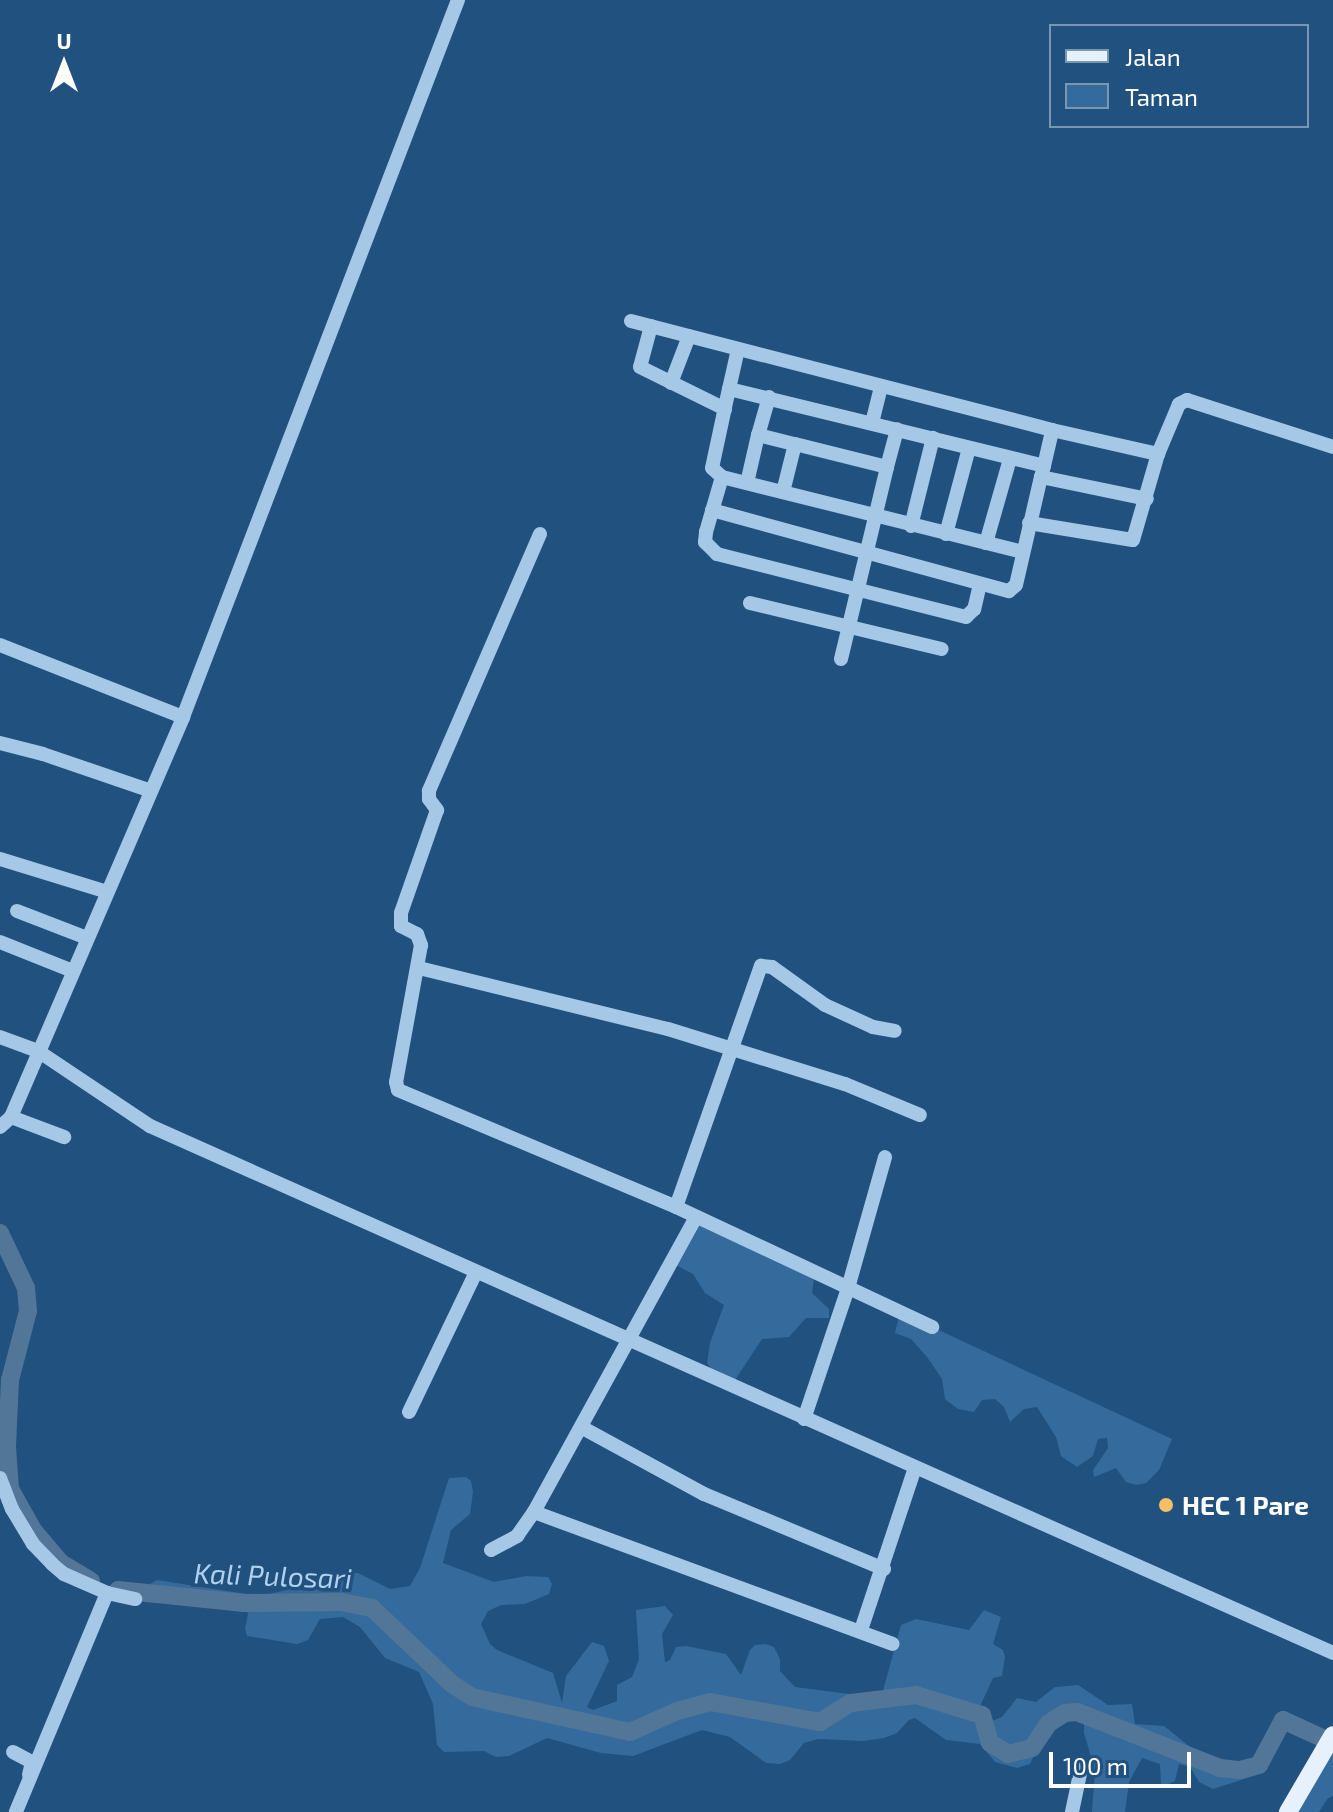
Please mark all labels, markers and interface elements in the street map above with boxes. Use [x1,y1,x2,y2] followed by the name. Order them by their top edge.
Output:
[24,24,104,104] north arrow
[1049,24,1309,128] legend
[56,27,72,53] text: U
[1125,42,1181,71] text: Jalan
[1125,82,1198,111] text: Taman
[1182,1489,1309,1521] place label: HEC 1 Pare
[1157,1496,1175,1514] marker: HEC 1 Pare
[193,1555,353,1595] water label: Kali Pulosari
[1053,1736,1195,1786] scale bar
[1063,1751,1128,1780] text: 100 m

